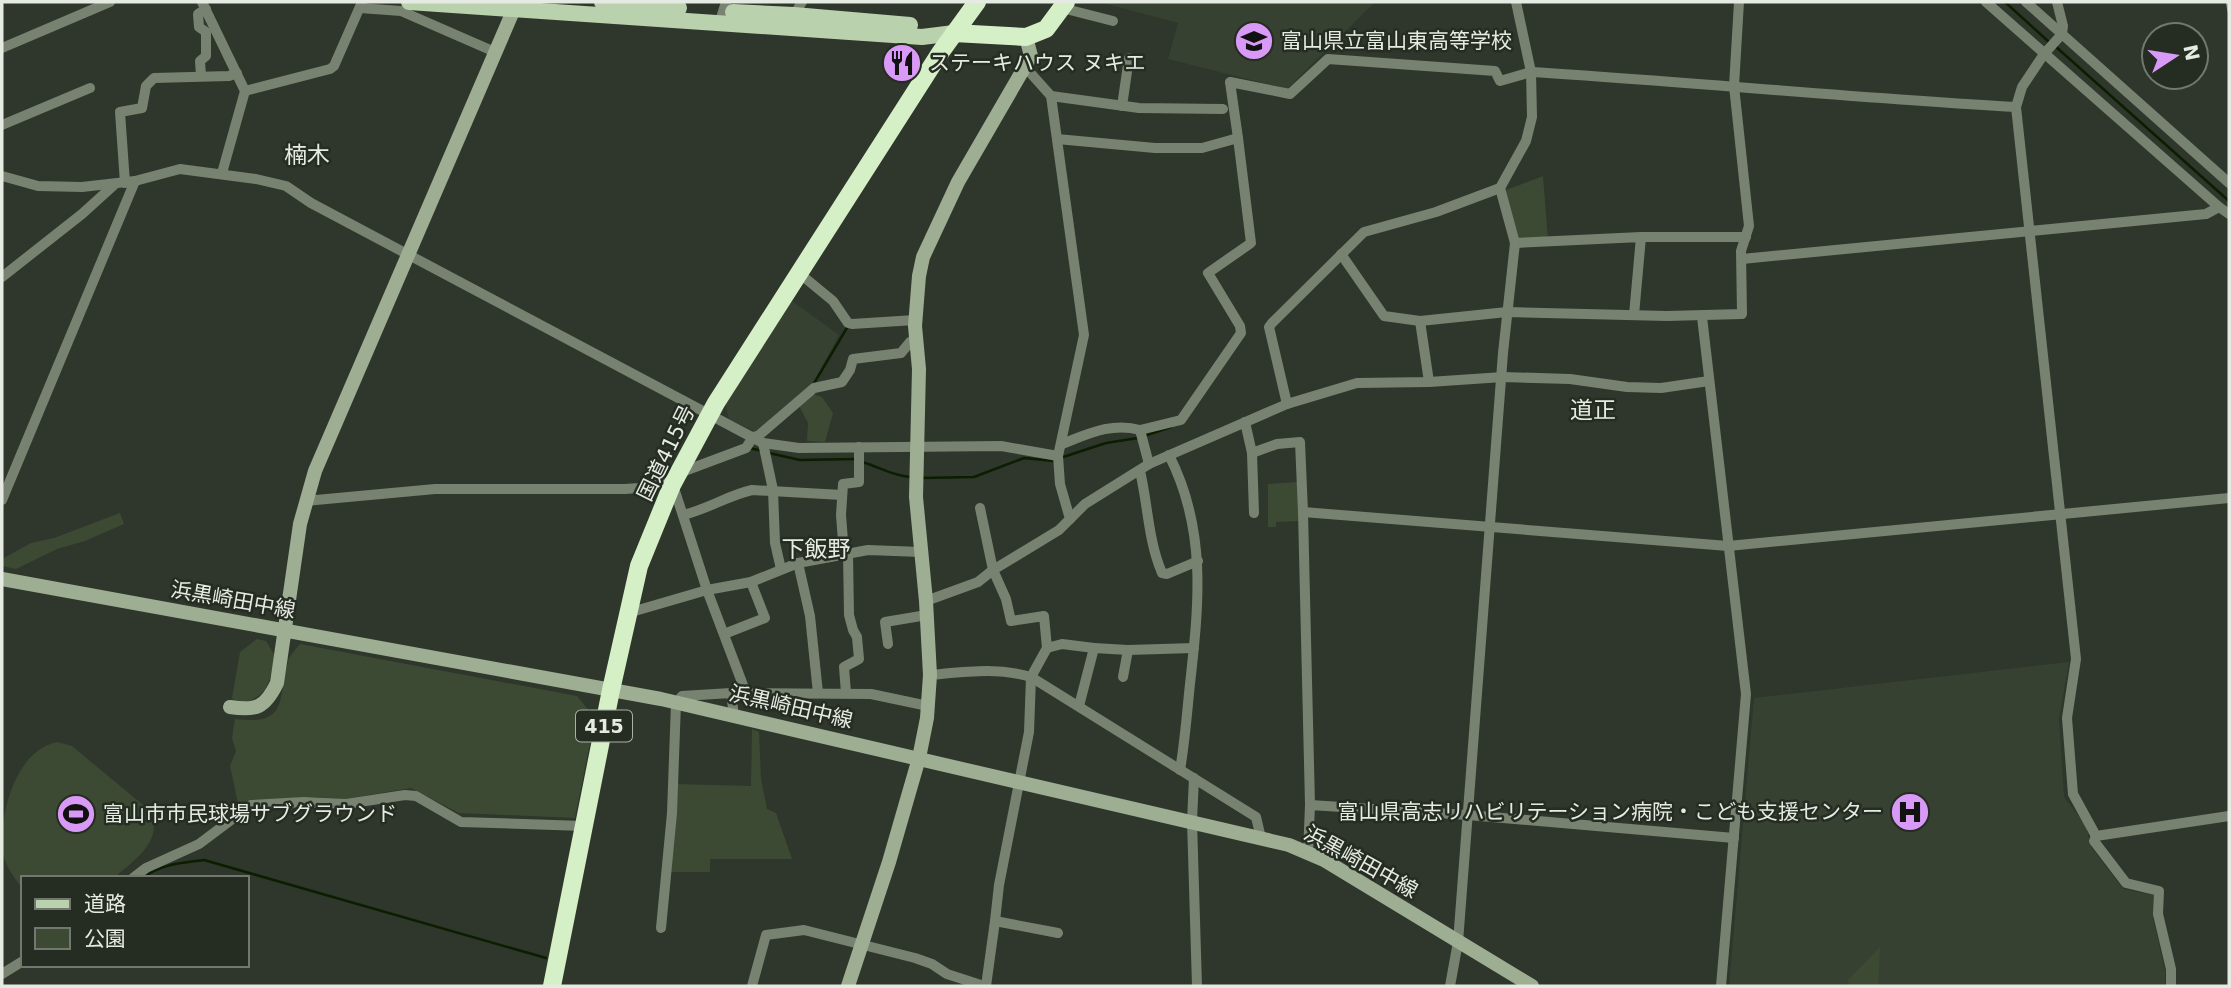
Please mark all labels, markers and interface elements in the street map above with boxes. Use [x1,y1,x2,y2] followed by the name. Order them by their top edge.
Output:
[1233,20,1275,62] school or university icon: 富山県立富山東高等学校
[2140,21,2210,91] north arrow
[1281,29,1512,53] place label: 富山県立富山東高等学校
[881,42,923,84] restaurant icon: ステーキハウス ヌキエ
[2179,42,2204,63] text: N
[929,51,1146,75] place label: ステーキハウス ヌキエ
[284,142,330,168] district label: 楠木
[1570,397,1616,423] district label: 道正
[633,401,699,505] street label: 国道415号
[782,536,851,562] district label: 下飯野
[169,577,297,623] street label: 浜黒崎田中線
[727,681,855,733] street label: 浜黒崎田中線
[576,710,632,741] road number: 415
[1889,791,1931,833] hospital icon: 富山県高志リハビリテーション病院・こども支援センター
[55,793,97,835] sports icon: 富山市市民球場サブグラウンド
[1337,800,1883,824] place label: 富山県高志リハビリテーション病院・こども支援センター
[103,802,397,826] place label: 富山市市民球場サブグラウンド
[1300,821,1422,903] street label: 浜黒崎田中線
[21,876,248,967] legend
[84,892,126,916] text: 道路
[84,927,126,951] text: 公園

